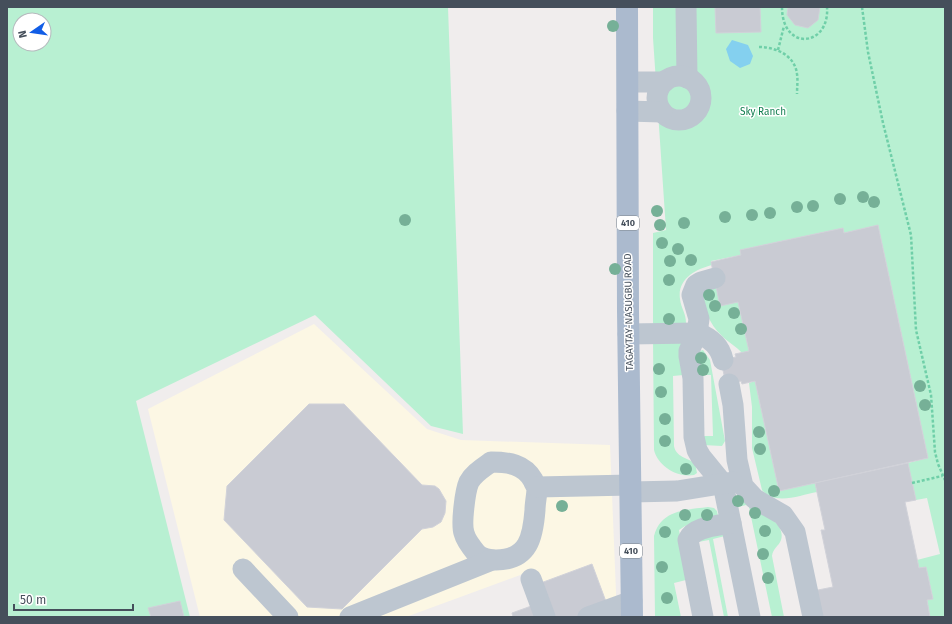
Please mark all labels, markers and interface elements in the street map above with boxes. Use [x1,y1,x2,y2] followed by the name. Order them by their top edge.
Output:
[12,12,52,52] north arrow
[16,29,30,39] text: N
[740,106,786,118] park label: Sky Ranch
[617,216,639,230] road number: 410
[622,253,636,371] street label: TAGAYTAY-NASUGBU ROAD
[620,544,642,558] road number: 410
[14,586,133,612] scale bar
[20,593,46,607] text: 50 m

